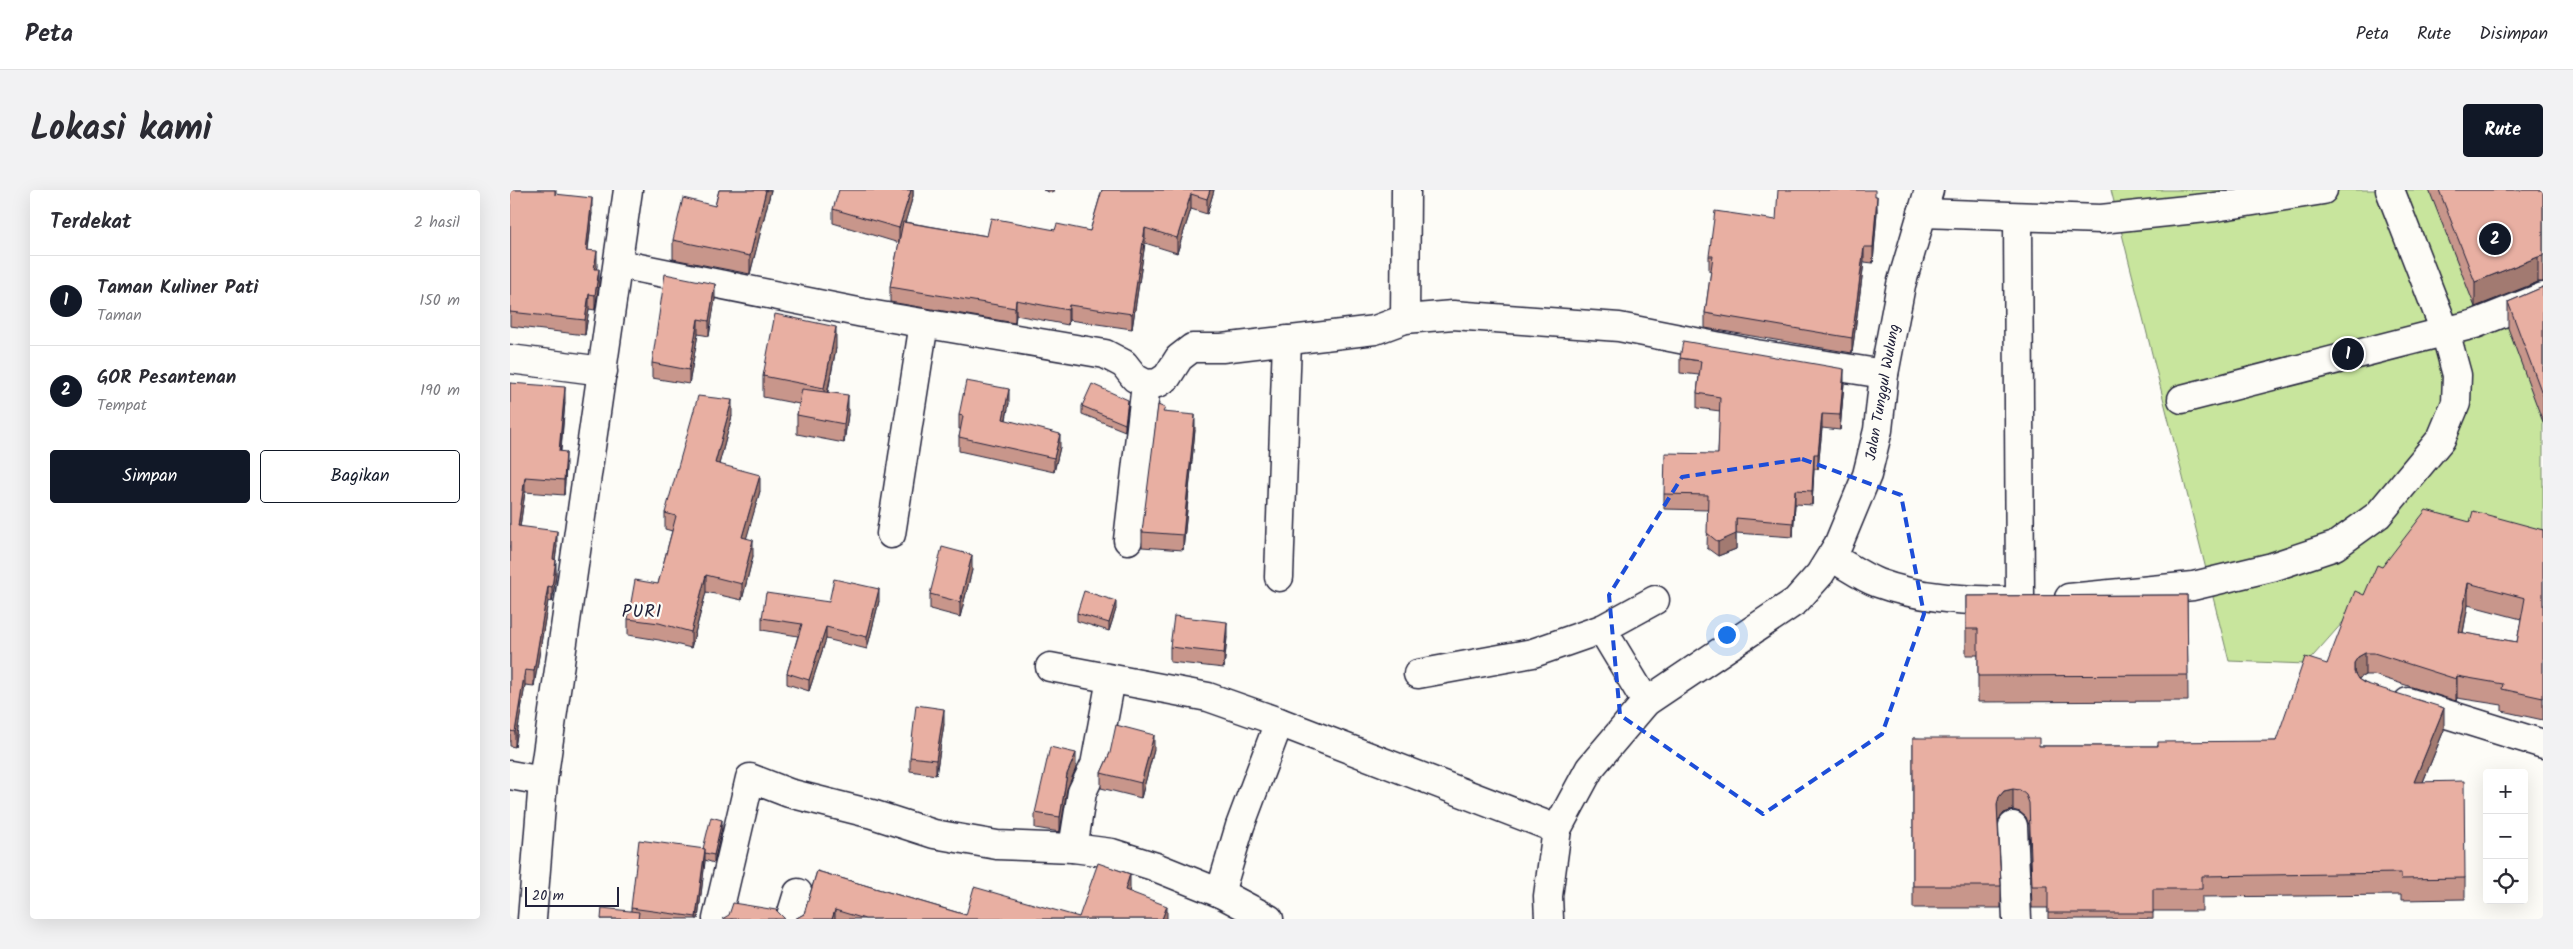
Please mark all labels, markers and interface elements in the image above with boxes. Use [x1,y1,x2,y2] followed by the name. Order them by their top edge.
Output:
[25,15,73,54] text: Peta
[2356,20,2389,49] text: Peta
[2417,20,2451,49] text: Rute
[2479,20,2548,49] text: Disimpan
[30,102,212,158] text: Lokasi kami
[2463,104,2543,157] button: Rute
[50,206,131,239] text: Terdekat
[414,210,460,235] text: 2 hasil
[2479,220,2511,258] pin: 2
[97,273,258,303] text: Taman Kuliner Pati
[64,288,68,313] text: 1
[419,288,460,313] text: 150 m
[97,303,142,328] text: Taman
[1859,322,1907,462] street label: Jalan Tunggul Wulung
[2332,335,2364,373] pin: 1
[97,363,236,393] text: GOR Pesantenan
[61,378,71,403] text: 2
[420,378,460,403] text: 190 m
[97,393,147,418] text: Tempat
[50,450,250,503] button: Simpan
[260,450,460,503] button: Bagikan
[622,598,662,627] district label: PURI
[1714,622,1740,648] your location
[2483,769,2528,904] map controls
[2483,769,2528,814] button: +
[2483,814,2528,859] button: −
[2483,859,2528,904] button: locate
[525,884,619,907] scale bar
[532,885,564,907] text: 20 m

